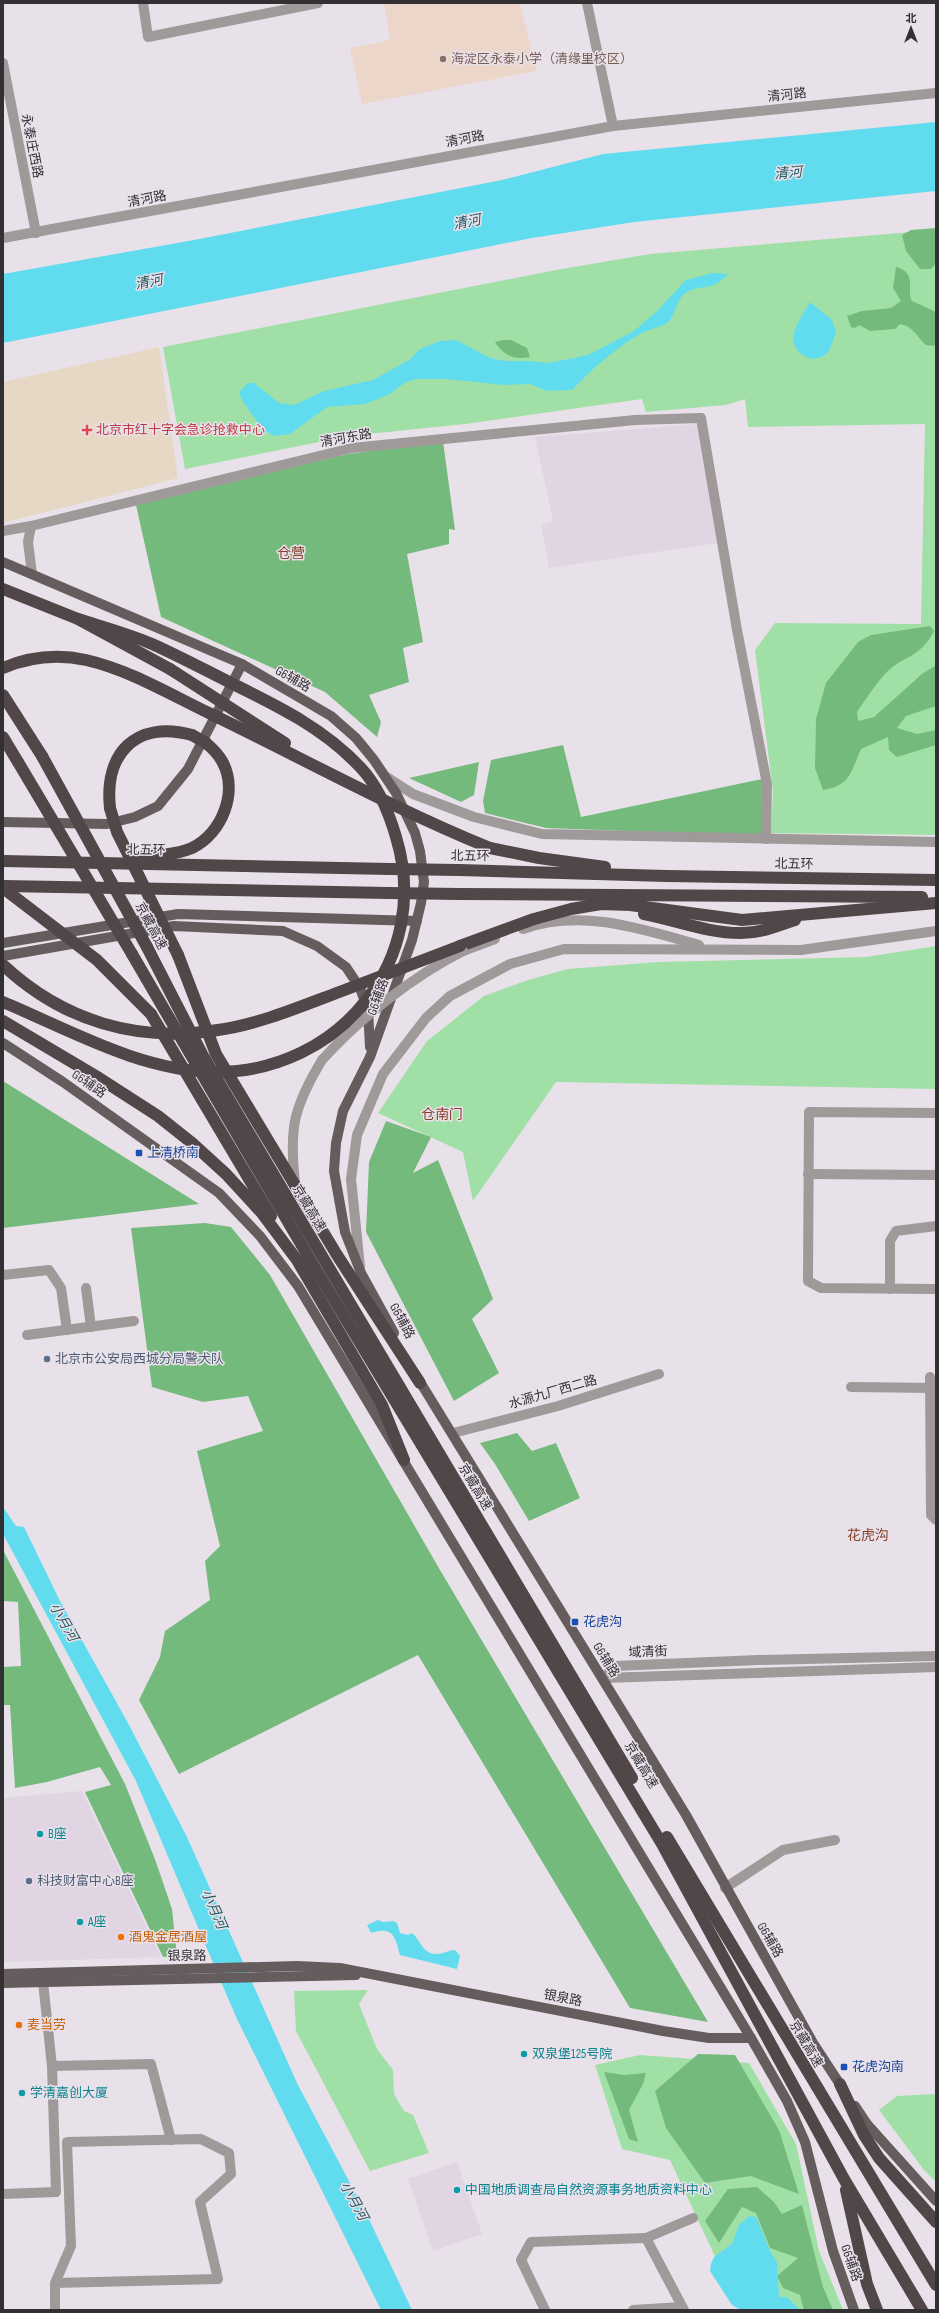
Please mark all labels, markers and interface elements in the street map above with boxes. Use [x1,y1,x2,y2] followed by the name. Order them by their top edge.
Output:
[891,8,931,48] north arrow
[906,12,917,25] text: 北
[451,51,633,67] place label: 海淀区永泰小学（清缘里校区）
[438,54,448,64] marker: 海淀区永泰小学（清缘里校区）
[767,85,807,105] street label: 清河路
[18,113,46,179] street label: 永泰庄西路
[444,127,486,151] street label: 清河路
[773,163,806,183] water label: 清河
[126,187,168,211] street label: 清河路
[452,210,485,233] water label: 清河
[134,270,167,293] water label: 清河
[96,422,265,438] place label: 北京市红十字会急诊抢救中心
[81,424,93,436] marker: 北京市红十字会急诊抢救中心
[319,426,373,450] street label: 清河东路
[277,545,305,562] district label: 仓营
[272,663,314,695] street label: G6辅路
[126,842,166,858] street label: 北五环
[450,848,490,864] street label: 北五环
[774,856,814,872] street label: 北五环
[132,899,170,953] street label: 京藏高速
[364,976,392,1018] street label: G6辅路
[69,1066,109,1102] street label: G6辅路
[421,1106,463,1123] district label: 仓南门
[147,1145,199,1161] place label: 上清桥南
[134,1148,144,1158] marker: 上清桥南
[289,1182,329,1234] street label: 京藏高速
[386,1300,418,1342] street label: G6辅路
[55,1351,224,1367] place label: 北京市公安局西城分局警犬队
[42,1354,52,1364] marker: 北京市公安局西城分局警犬队
[507,1372,599,1412] street label: 水源九厂西二路
[455,1461,495,1513] street label: 京藏高速
[847,1527,889,1544] district label: 花虎沟
[46,1600,83,1647] water label: 小月河
[583,1614,622,1630] place label: 花虎沟
[570,1617,580,1627] marker: 花虎沟
[589,1639,623,1681] street label: G6辅路
[628,1643,668,1661] street label: 域清街
[621,1739,661,1791] street label: 京藏高速
[48,1826,67,1842] place label: B座
[35,1829,45,1839] marker: B座
[37,1873,134,1889] place label: 科技财富中心B座
[24,1876,34,1886] marker: 科技财富中心B座
[198,1886,232,1934] water label: 小月河
[87,1914,107,1930] place label: A座
[75,1917,85,1927] marker: A座
[754,1919,786,1961] street label: G6辅路
[129,1929,207,1945] place label: 酒鬼金居酒屋
[116,1932,126,1942] marker: 酒鬼金居酒屋
[167,1948,207,1964] street label: 银泉路
[542,1986,584,2010] street label: 银泉路
[27,2017,66,2033] place label: 麦当劳
[786,2018,826,2070] street label: 京藏高速
[14,2020,24,2030] marker: 麦当劳
[532,2046,612,2062] place label: 双泉堡125号院
[519,2049,529,2059] marker: 双泉堡125号院
[852,2059,904,2075] place label: 花虎沟南
[839,2062,849,2072] marker: 花虎沟南
[30,2085,108,2101] place label: 学清嘉创大厦
[17,2088,27,2098] marker: 学清嘉创大厦
[336,2179,373,2226] water label: 小月河
[465,2182,712,2198] place label: 中国地质调查局自然资源事务地质资料中心
[452,2185,462,2195] marker: 中国地质调查局自然资源事务地质资料中心
[837,2242,865,2284] street label: G6辅路

